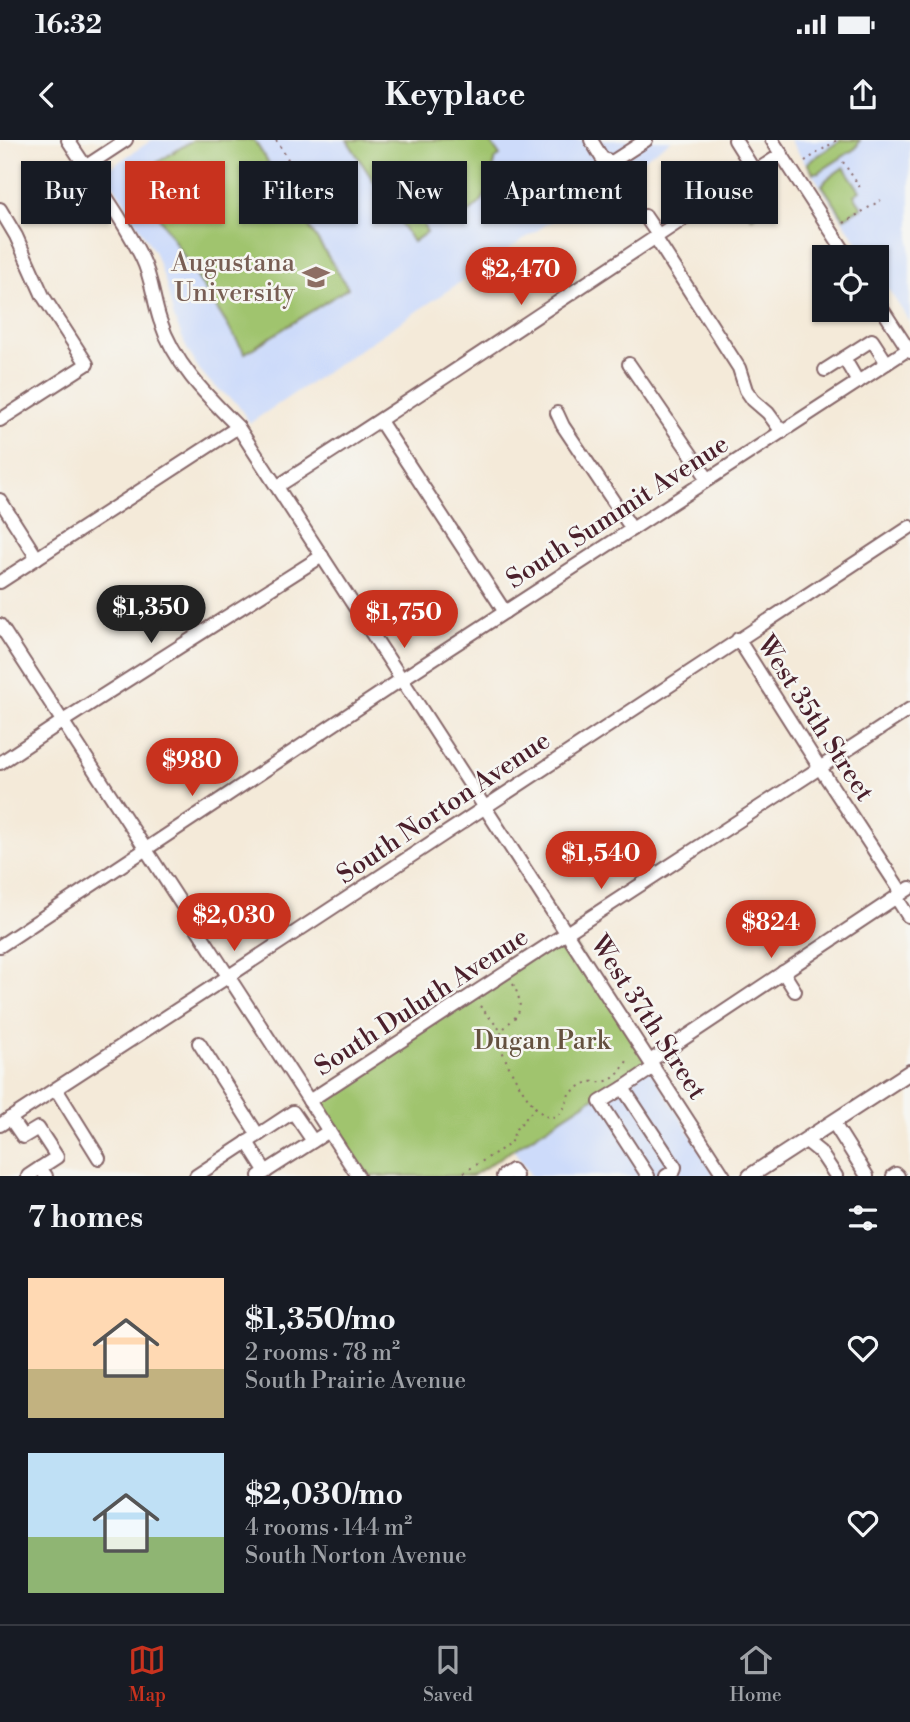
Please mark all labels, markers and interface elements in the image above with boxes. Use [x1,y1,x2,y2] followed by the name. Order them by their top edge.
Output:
[35,9,102,41] text: 16:32
[385,75,525,115] text: Keyplace
[28,76,66,114] icon: back
[844,76,882,114] icon: share
[21,161,111,224] chip: Buy
[125,161,225,224] chip: Rent
[239,161,358,224] chip: Filters
[372,161,467,224] chip: New
[481,161,647,224] chip: Apartment
[661,161,778,224] chip: House
[812,245,889,322] map controls
[812,245,889,322] button: locate
[170,247,296,309] place label: Augustana University
[464,248,578,307] pin: $2,470
[481,256,561,284] text: $2,470
[301,262,331,292] school or university icon: Augustana University
[500,428,735,596] street label: South Summit Avenue
[94,586,208,645] pin: $1,350
[347,590,461,650] pin: $1,750
[113,594,189,622] text: $1,350
[366,599,442,627] text: $1,750
[749,629,881,807] street label: West 35th Street
[331,725,556,891] street label: South Norton Avenue
[151,738,233,798] pin: $980
[162,747,222,775] text: $980
[544,832,658,891] pin: $1,540
[562,840,640,868] text: $1,540
[177,894,291,953] pin: $2,030
[730,900,812,960] pin: $824
[193,902,275,930] text: $2,030
[742,909,800,937] text: $824
[309,921,534,1083] street label: South Duluth Avenue
[583,929,713,1106] street label: West 37th Street
[474,1025,612,1057] park label: Dugan Park
[28,1199,143,1237] text: 7 homes
[844,1199,882,1237] icon: filters
[245,1301,396,1339] text: $1,350/mo
[84,1306,168,1390] icon: home
[844,1329,882,1367] icon: heart
[245,1339,400,1367] text: 2 rooms · 78 m²
[245,1367,466,1395] text: South Prairie Avenue
[245,1476,403,1514] text: $2,030/mo
[84,1481,168,1565] icon: home
[844,1504,882,1542] icon: heart
[245,1514,412,1542] text: 4 rooms · 144 m²
[245,1542,467,1570] text: South Norton Avenue
[128,1641,166,1707] tab: Map
[423,1641,473,1707] tab: Saved
[730,1641,782,1707] tab: Home

